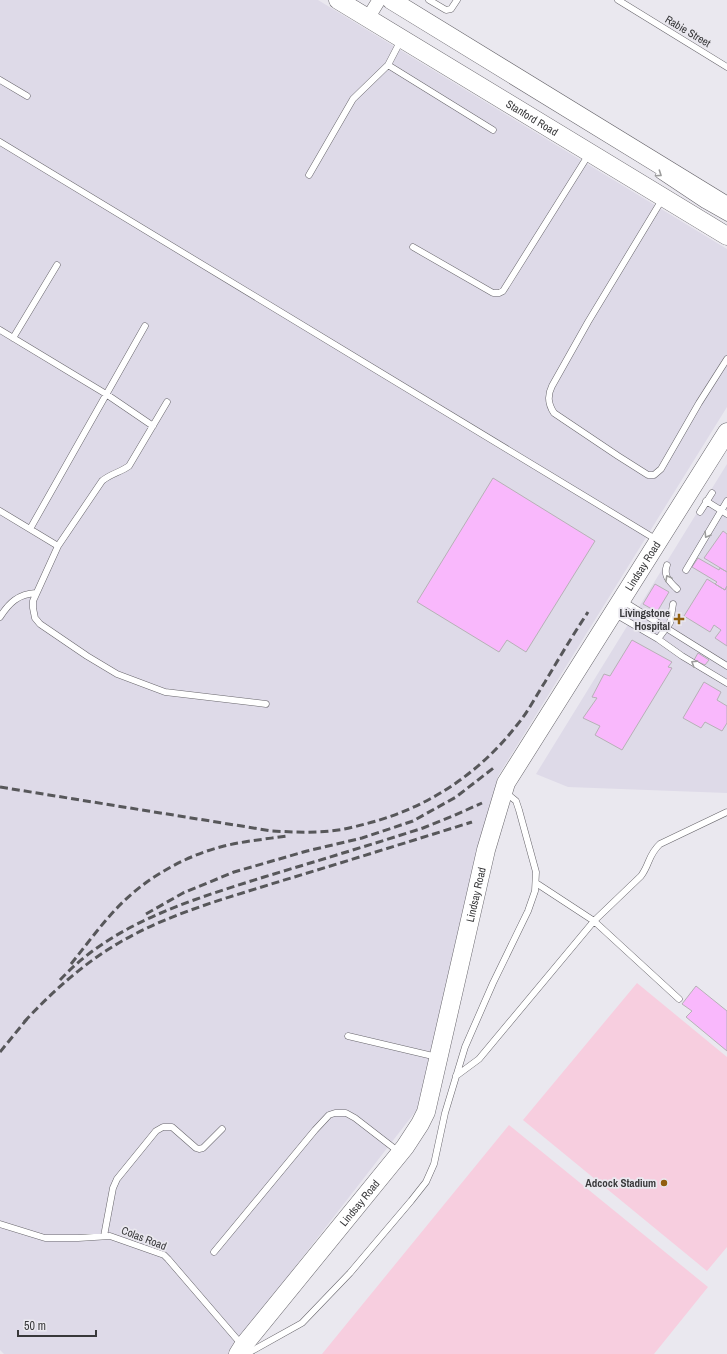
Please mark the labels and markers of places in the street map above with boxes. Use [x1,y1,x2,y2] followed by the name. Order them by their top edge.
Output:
[619,606,670,633] place label: Livingstone Hospital
[673,613,685,625] marker: Livingstone Hospital
[585,1176,656,1190] place label: Adcock Stadium
[659,1178,669,1188] marker: Adcock Stadium

